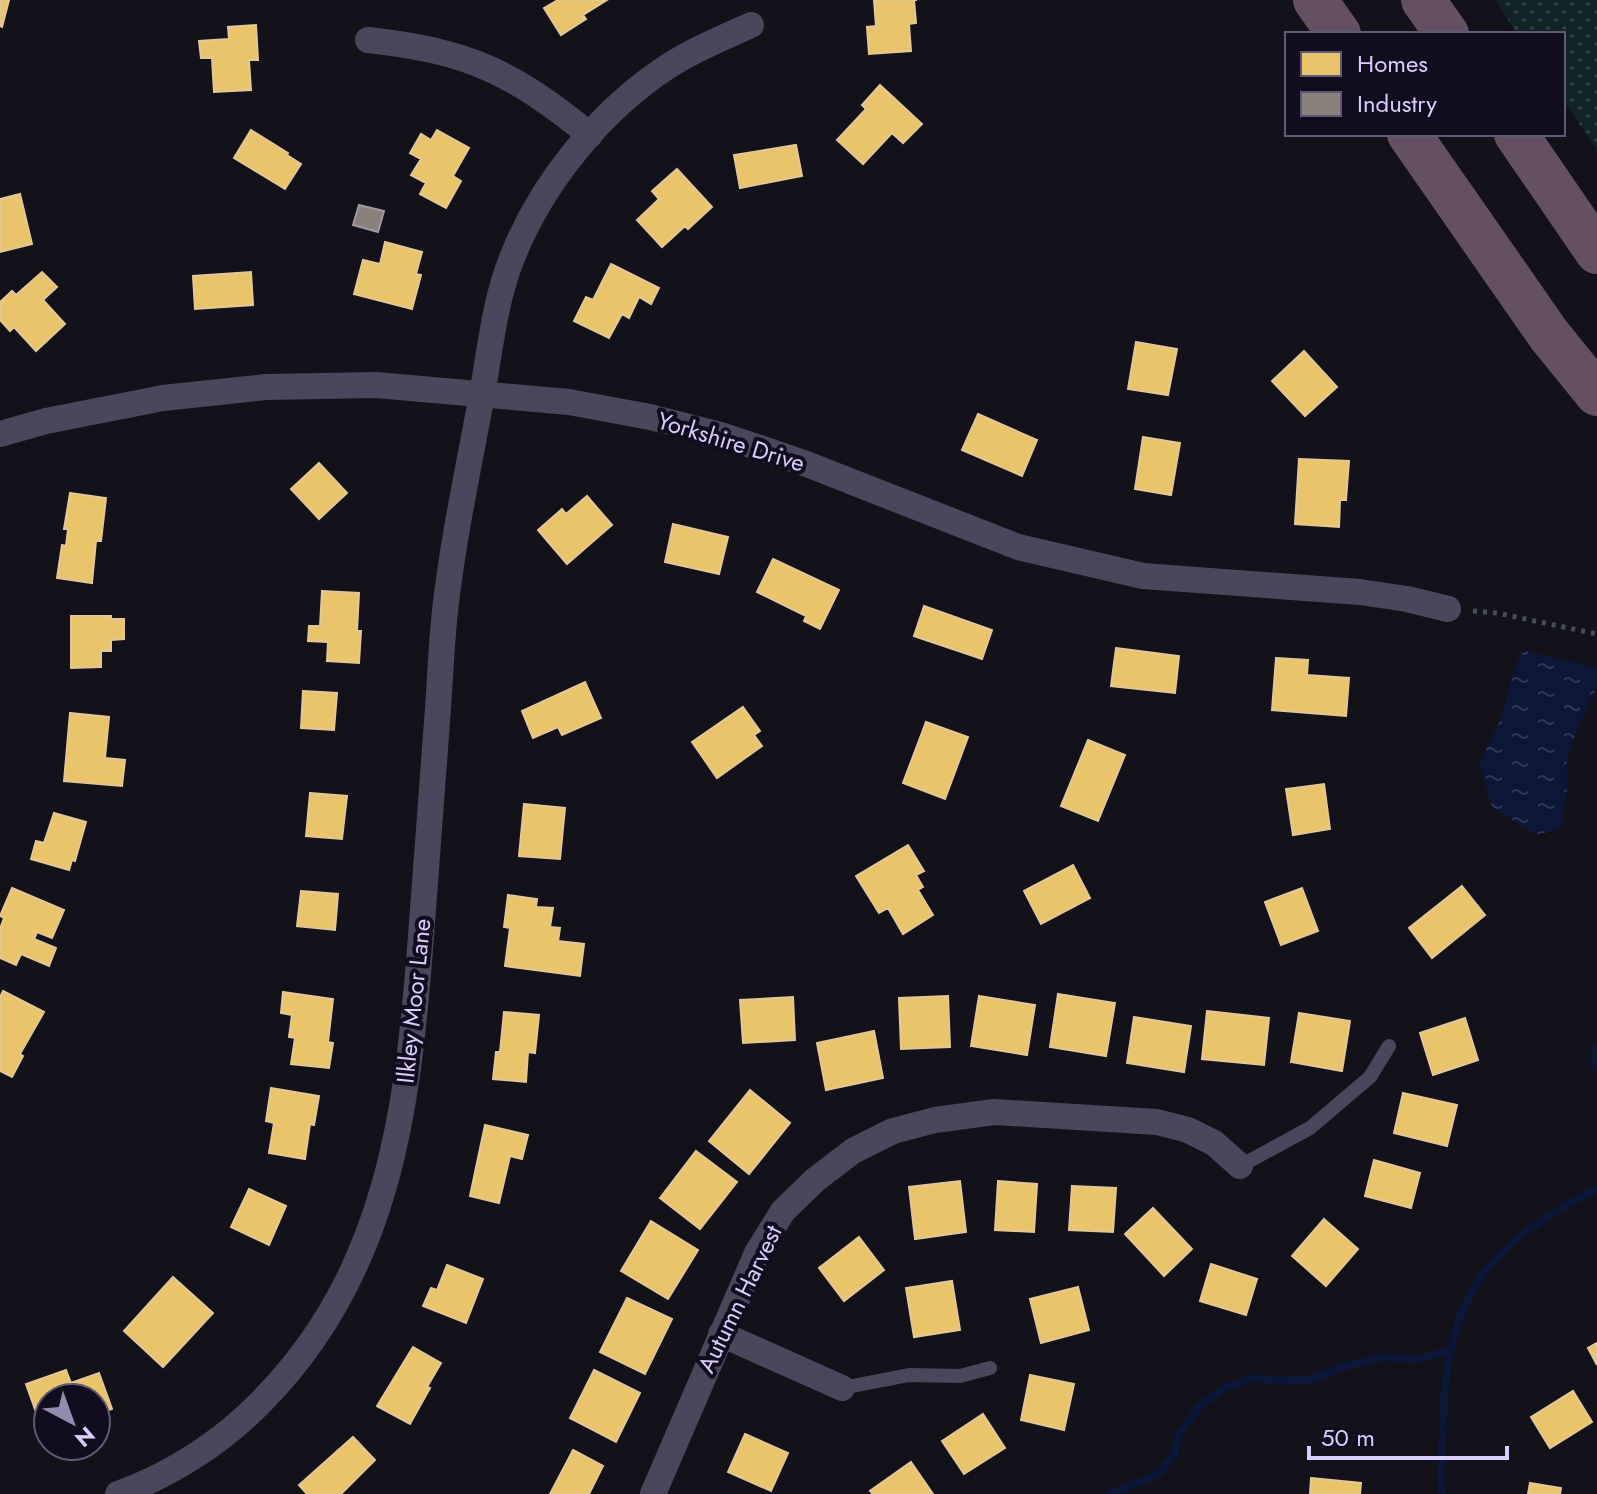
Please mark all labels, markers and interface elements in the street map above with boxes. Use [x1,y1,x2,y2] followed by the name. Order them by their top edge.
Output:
[1285,32,1565,136] legend
[1357,46,1428,81] text: Homes
[1357,86,1437,121] text: Industry
[653,403,809,481] street label: Yorkshire Drive
[387,917,440,1085] street label: Ilkley Moor Lane
[689,1219,791,1379] street label: Autumn Harvest
[32,1382,112,1462] north arrow
[1309,1410,1507,1460] scale bar
[68,1419,102,1455] text: N
[1321,1420,1375,1455] text: 50 m

